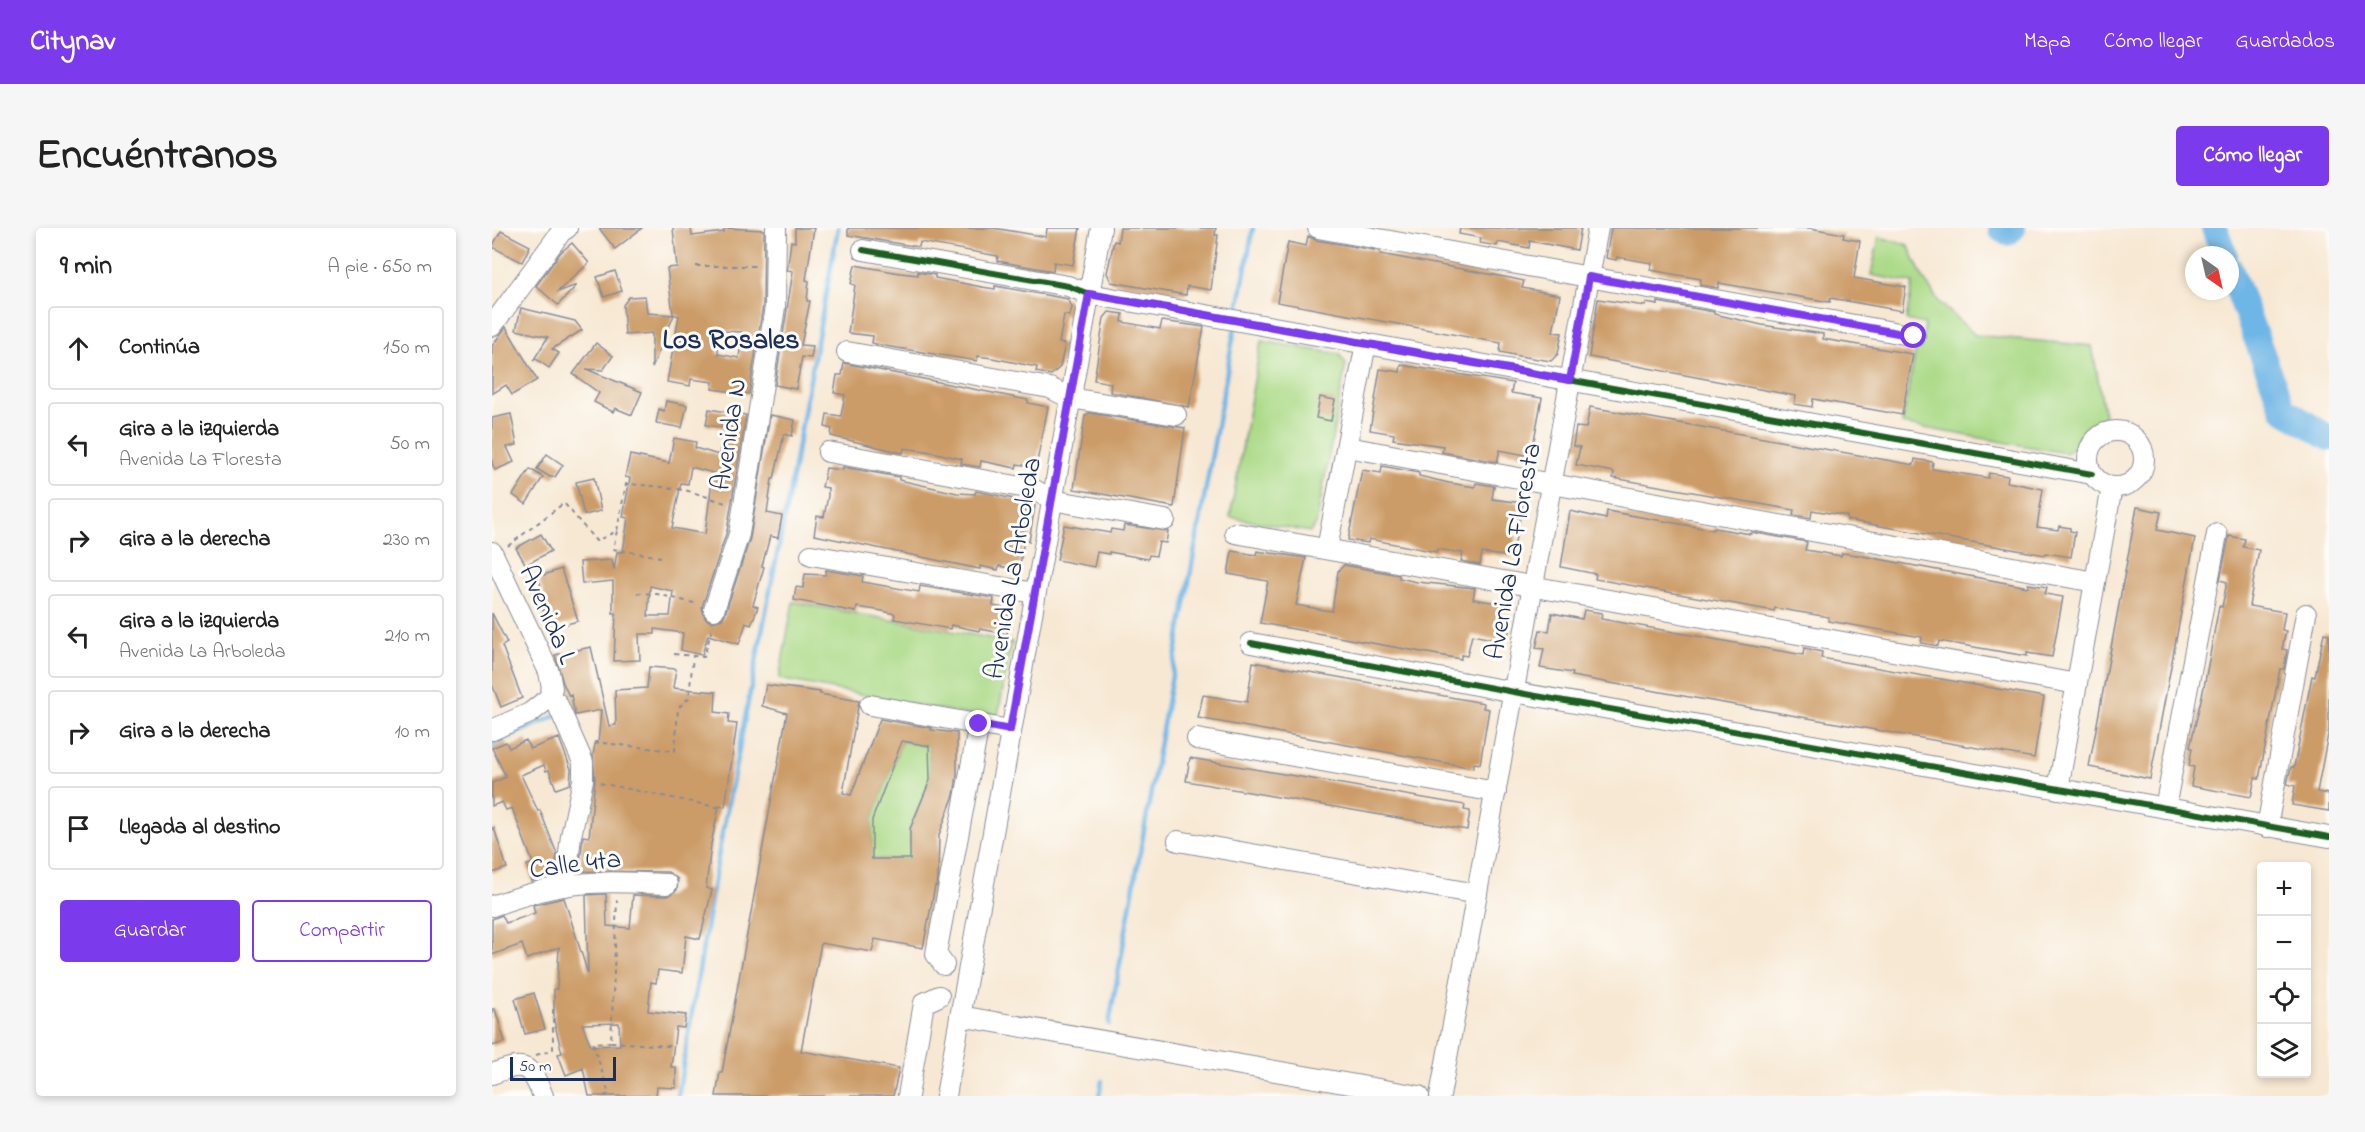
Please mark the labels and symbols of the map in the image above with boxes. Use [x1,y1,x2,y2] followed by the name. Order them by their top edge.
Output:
[2185,246,2239,300] north arrow
[662,321,800,362] district label: Los Rosales
[1900,322,1926,348] route start
[702,376,759,493] street label: Avenida N
[1476,440,1553,663] street label: Avenida La Floresta
[976,454,1053,683] street label: Avenida La Arboleda
[508,559,586,671] street label: Avenida L
[965,710,991,736] route end
[527,841,623,890] street label: Calle 4ta
[510,1054,616,1082] scale bar

